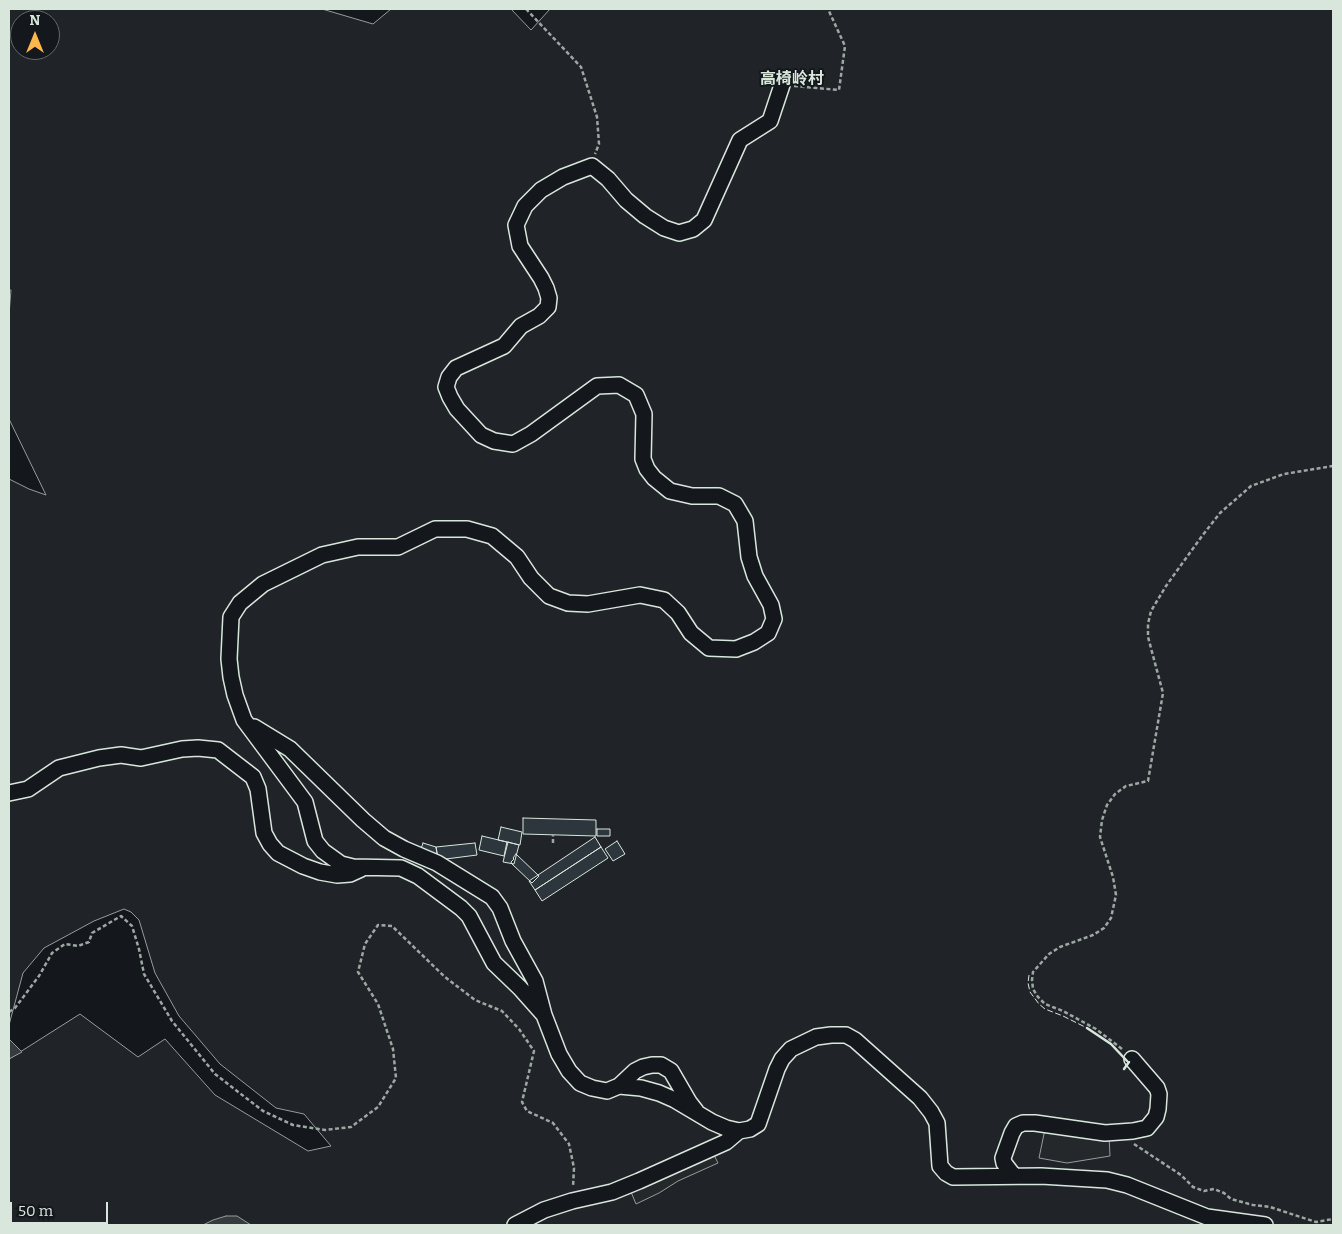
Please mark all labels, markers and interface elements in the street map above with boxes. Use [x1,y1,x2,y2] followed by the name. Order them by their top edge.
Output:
[10,10,60,60] north arrow
[30,12,40,29] text: N
[760,70,824,90] district label: 高椅岭村
[12,1192,110,1224] scale bar
[18,1202,53,1220] text: 50 m

